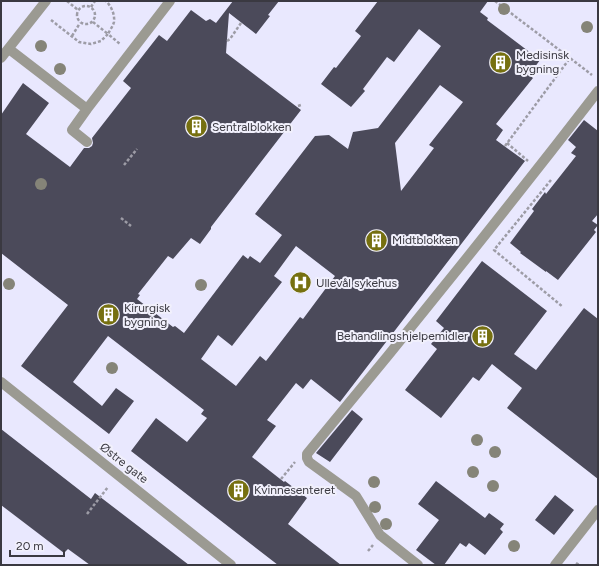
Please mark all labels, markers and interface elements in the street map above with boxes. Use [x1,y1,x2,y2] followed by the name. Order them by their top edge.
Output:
[516,48,569,76] place label: Medisinsk bygning
[487,49,513,75] building icon: Medisinsk bygning
[184,114,210,140] building icon: Sentralblokken
[212,120,292,134] place label: Sentralblokken
[363,227,389,253] building icon: Midtblokken
[392,233,458,247] place label: Midtblokken
[287,270,313,296] hospital icon: Ullevål sykehus
[316,276,398,290] place label: Ullevål sykehus
[124,301,170,329] place label: Kirurgisk bygning
[96,302,122,328] building icon: Kirurgisk bygning
[470,323,496,349] building icon: Behandlingshjelpemidler
[337,329,468,343] place label: Behandlingshjelpemidler
[97,440,151,486] street label: Østre gate
[226,477,252,503] building icon: Kvinnesenteret
[254,483,336,497] place label: Kvinnesenteret
[10,532,64,558] scale bar
[16,539,44,553] text: 20 m

